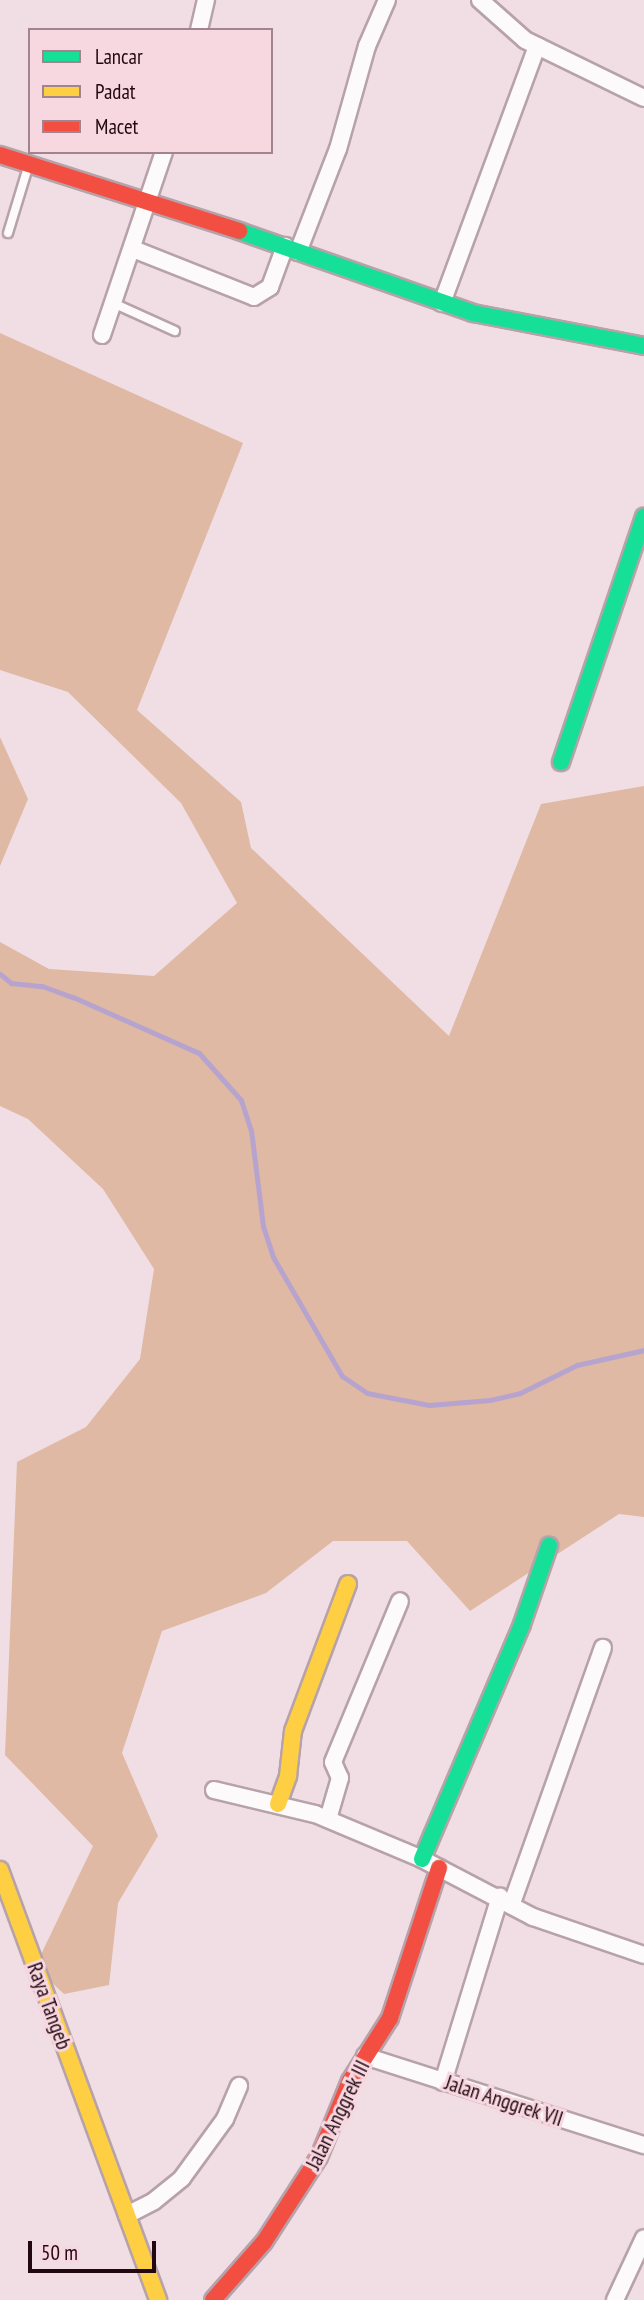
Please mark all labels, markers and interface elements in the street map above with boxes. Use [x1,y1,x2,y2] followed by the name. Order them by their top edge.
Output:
[28,28,273,154] legend
[95,43,143,70] text: Lancar
[95,78,136,105] text: Padat
[95,113,138,140] text: Macet
[22,1959,76,2053] street label: Raya Tangeb
[300,2056,376,2174] street label: Jalan Anggrek III
[441,2070,567,2132] street label: Jalan Anggrek VII
[32,2226,159,2270] scale bar
[41,2239,78,2266] text: 50 m

